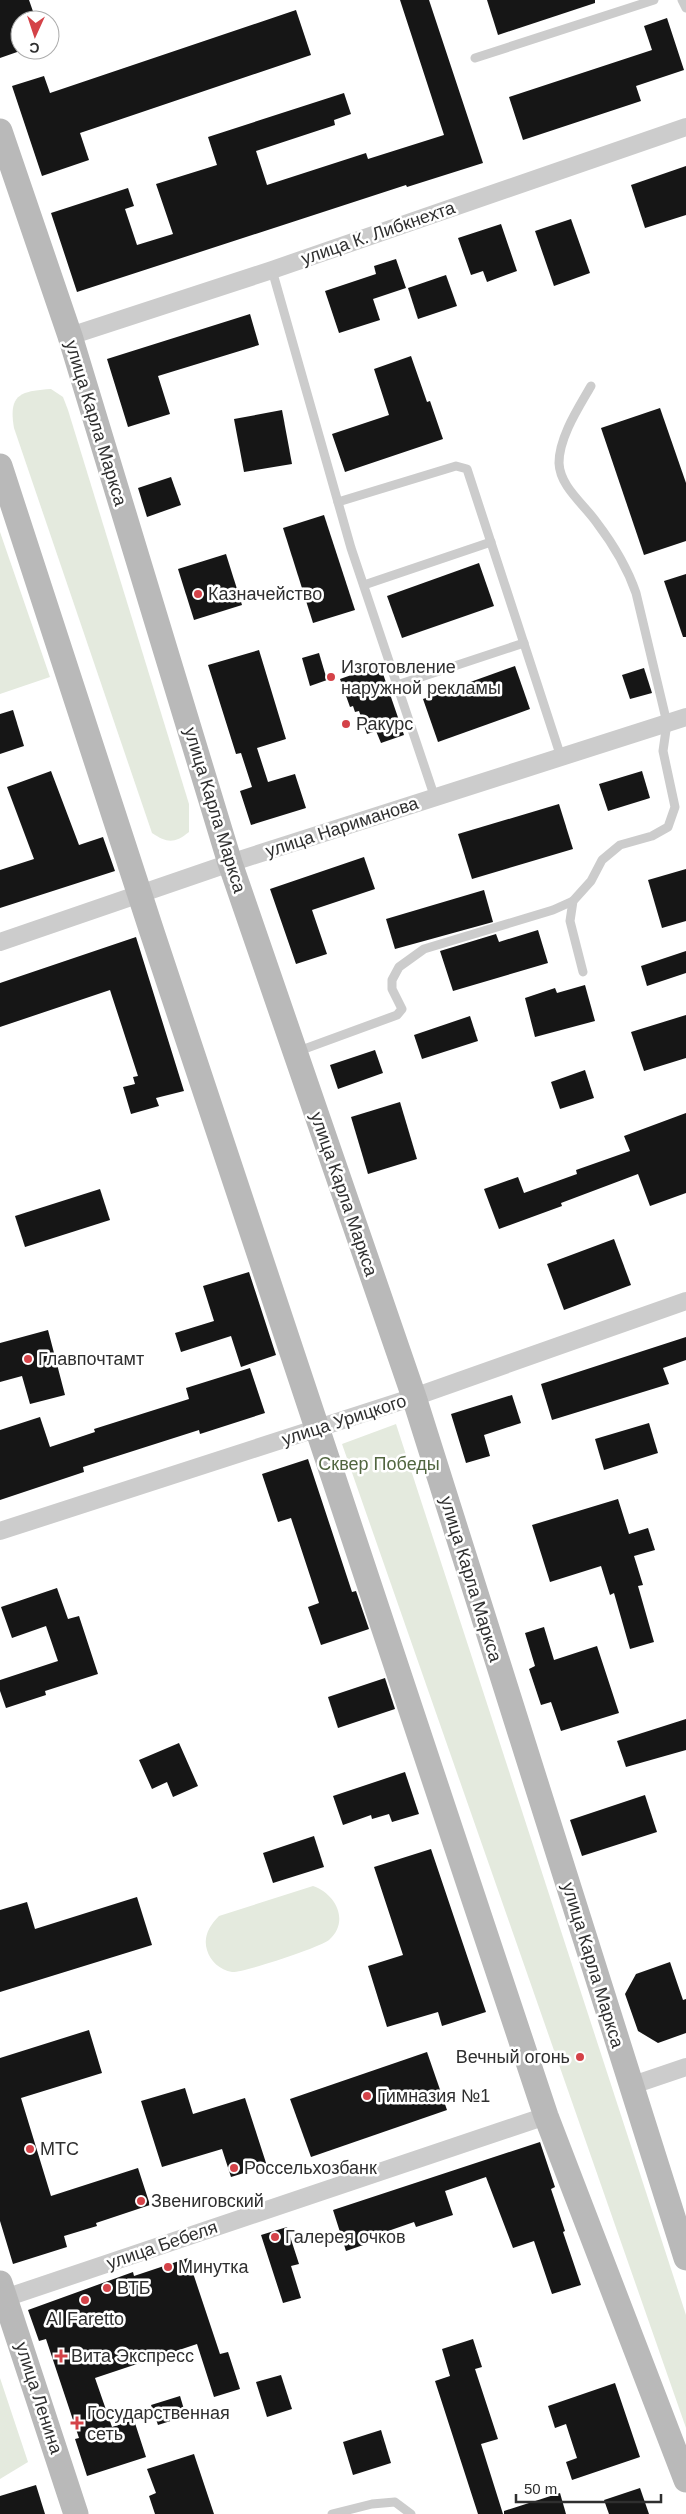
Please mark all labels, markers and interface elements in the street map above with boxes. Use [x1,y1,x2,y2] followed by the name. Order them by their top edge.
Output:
[10,10,60,60] north arrow
[29,40,40,56] text: С
[298,197,459,269] street label: улица К. Либкнехта
[61,338,131,509] street label: улица Карла Маркса
[208,584,322,604] place label: Казначейство
[192,588,204,600] marker: Казначейство
[341,657,501,698] place label: Изготовление наружной рекламы
[325,671,337,683] marker: Изготовление наружной рекламы
[356,714,413,734] place label: Ракурс
[340,718,352,730] marker: Ракурс
[180,725,250,896] street label: улица Карла Маркса
[263,793,422,861] street label: улица Нариманова
[307,1109,382,1280] street label: улица Карла Маркса
[38,1349,144,1369] place label: Главпочтамт
[22,1353,34,1365] marker: Главпочтамт
[279,1390,409,1450] street label: улица Урицкого
[318,1454,440,1474] park label: Сквер Победы
[436,1494,506,1665] street label: улица Карла Маркса
[558,1880,628,2051] street label: улица Карла Маркса
[456,2047,570,2067] place label: Вечный огонь
[574,2051,586,2063] marker: Вечный огонь
[377,2086,490,2106] place label: Гимназия №1
[361,2090,373,2102] marker: Гимназия №1
[40,2139,79,2159] place label: МТС
[24,2143,36,2155] marker: МТС
[244,2158,377,2178] place label: Россельхозбанк
[228,2162,240,2174] marker: Россельхозбанк
[151,2191,264,2211] place label: Звениговский
[135,2195,147,2207] marker: Звениговский
[104,2217,220,2273] street label: улица Бебеля
[285,2227,406,2247] place label: Галерея очков
[269,2231,281,2243] marker: Галерея очков
[178,2257,250,2277] place label: Минутка
[162,2261,174,2273] marker: Минутка
[117,2278,151,2298] place label: ВТБ
[101,2282,113,2294] marker: ВТБ
[79,2294,91,2306] marker: Al Faretto
[46,2309,124,2329] place label: Al Faretto
[12,2340,67,2457] street label: улица Ленина
[71,2346,194,2366] place label: Вита Экспресс
[55,2350,67,2362] marker: Вита Экспресс
[87,2403,230,2444] place label: Государственная сеть
[71,2417,83,2429] marker: Государственная сеть
[516,2472,661,2504] scale bar
[524,2480,557,2497] text: 50 m

